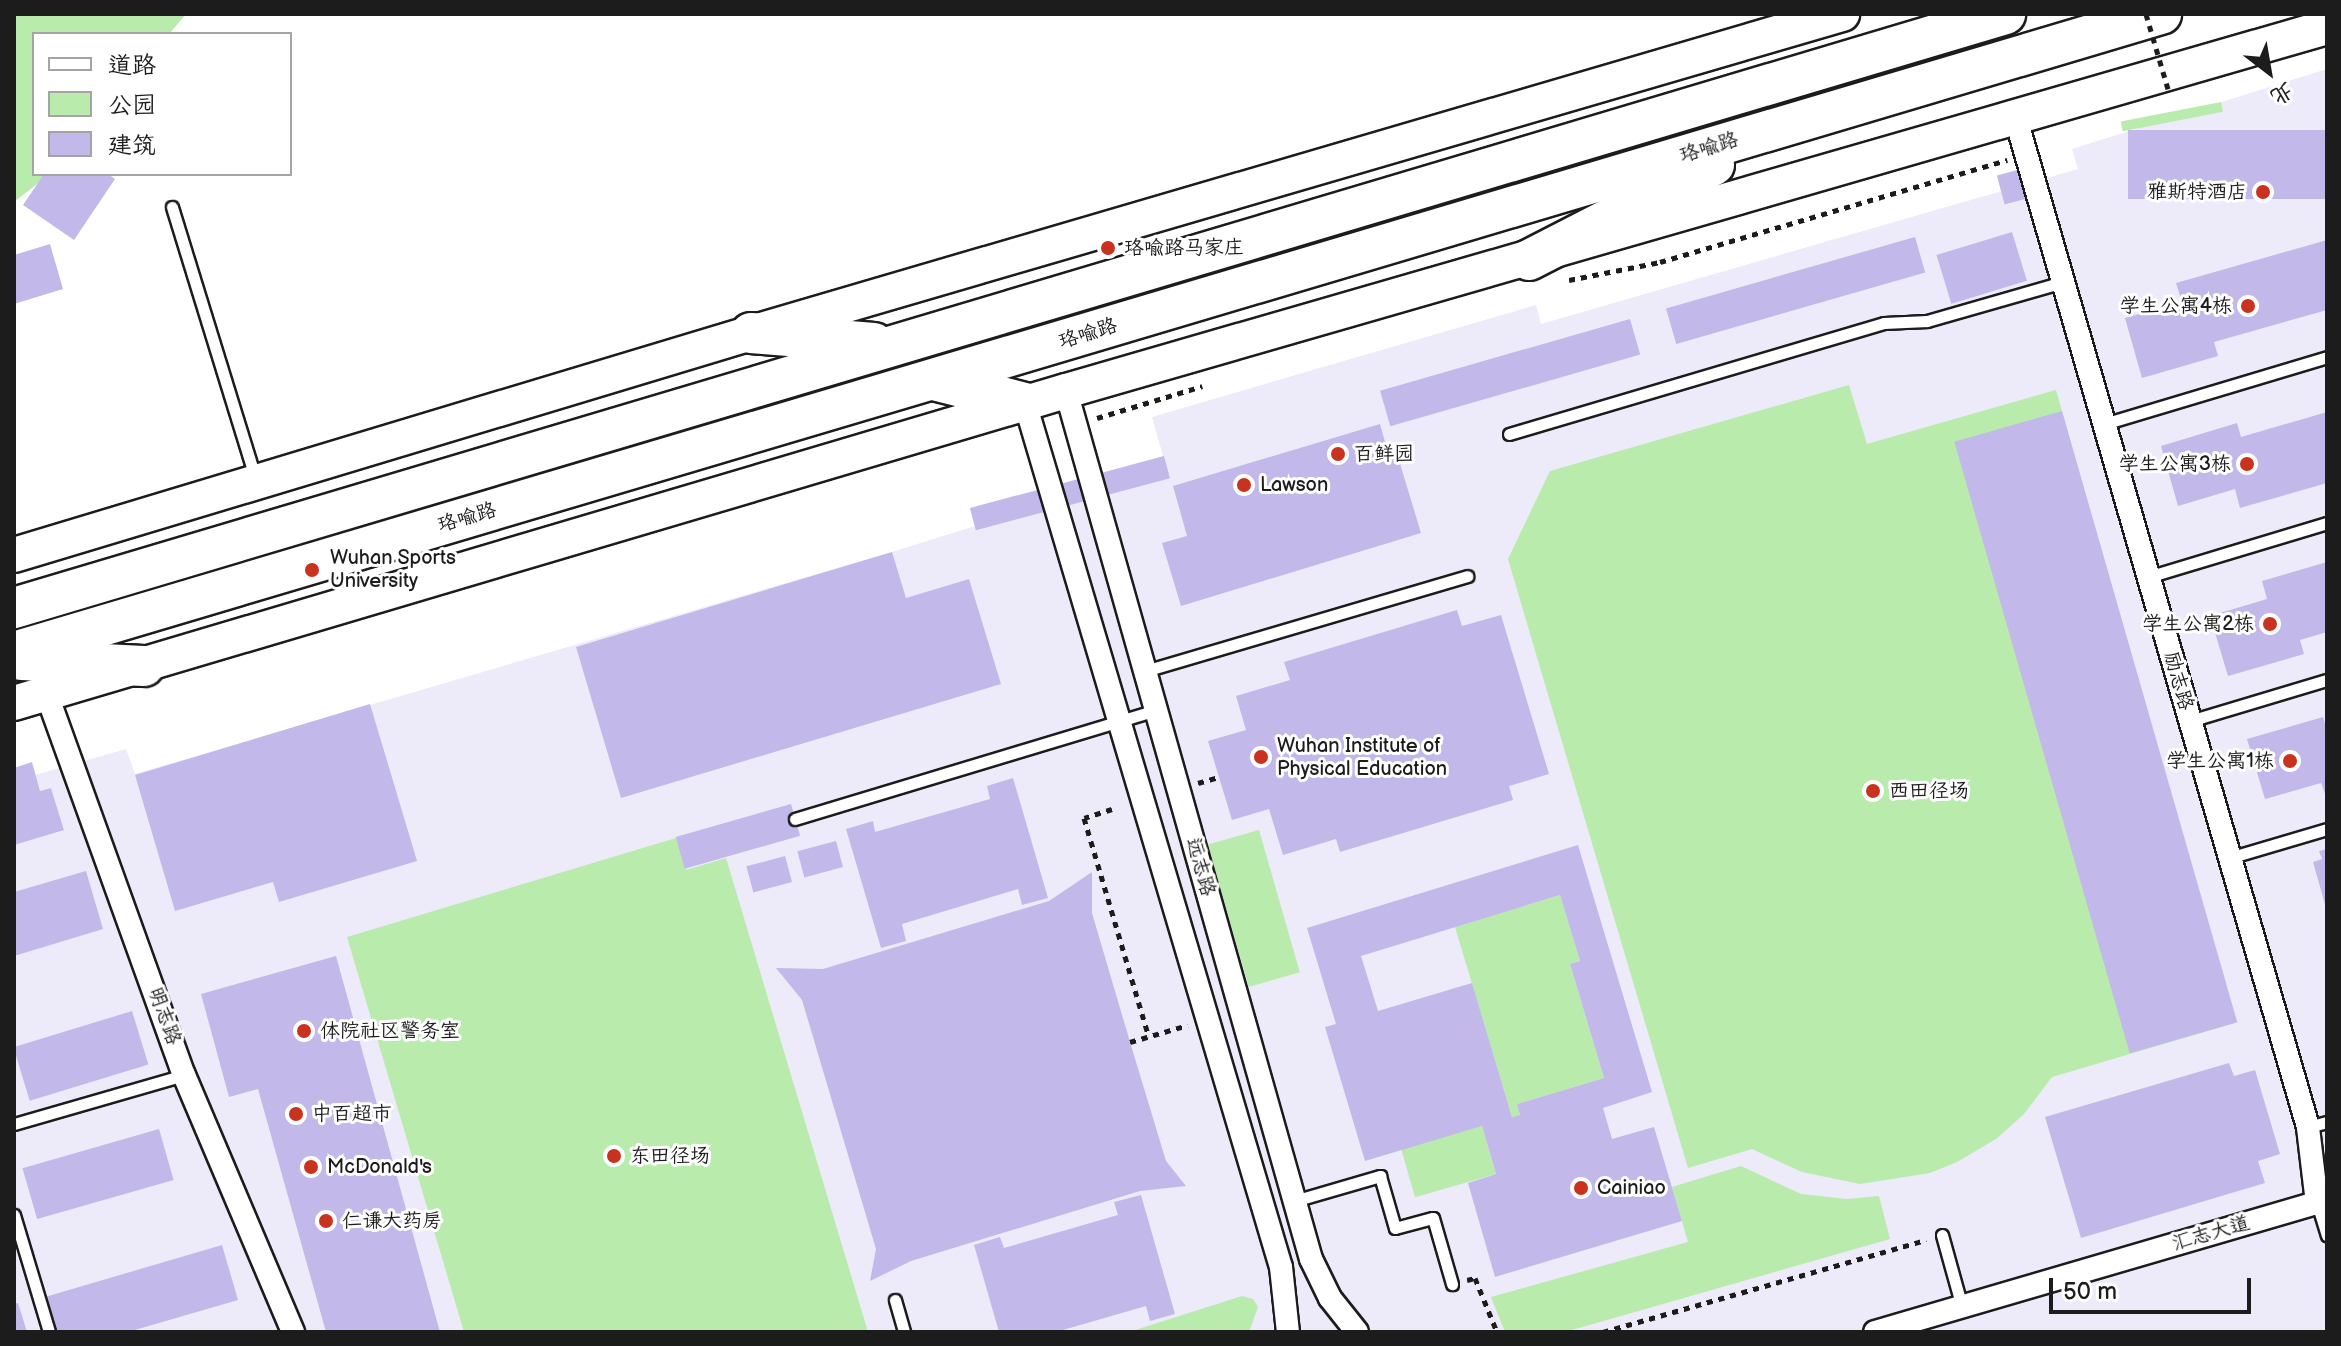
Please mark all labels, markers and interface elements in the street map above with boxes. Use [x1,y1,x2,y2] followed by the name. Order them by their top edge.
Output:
[32,32,292,176] legend
[2229,32,2309,112] north arrow
[108,51,156,80] text: 道路
[2265,76,2298,110] text: 北
[108,91,156,120] text: 公园
[1677,128,1741,168] street label: 珞喻路
[108,131,156,160] text: 建筑
[2147,180,2247,204] place label: 雅斯特酒店
[2254,183,2272,201] marker: 雅斯特酒店
[1124,236,1244,260] place label: 珞喻路马家庄
[1099,239,1117,257] marker: 珞喻路马家庄
[2120,294,2232,318] place label: 学生公寓4栋
[2239,297,2257,315] marker: 学生公寓4栋
[1056,314,1120,354] street label: 珞喻路
[1354,442,1414,466] place label: 百鲜园
[1329,445,1347,463] marker: 百鲜园
[2119,452,2231,476] place label: 学生公寓3栋
[2238,455,2256,473] marker: 学生公寓3栋
[1260,473,1328,497] place label: Lawson
[1235,476,1253,494] marker: Lawson
[435,498,499,538] street label: 珞喻路
[330,546,456,593] place label: Wuhan Sports University
[301,559,323,581] marker: Wuhan Sports University
[2142,612,2254,636] place label: 学生公寓2栋
[2261,615,2279,633] marker: 学生公寓2栋
[2158,649,2198,713] street label: 励志路
[1277,734,1447,781] place label: Wuhan Institute of Physical Education
[1252,748,1270,766] marker: Wuhan Institute of Physical Education
[2166,749,2274,773] place label: 学生公寓1栋
[2281,752,2299,770] marker: 学生公寓1栋
[1889,779,1969,803] place label: 西田径场
[1864,782,1882,800] marker: 西田径场
[1180,835,1220,899] street label: 远志路
[142,984,186,1048] street label: 明志路
[320,1019,460,1043] place label: 体院社区警务室
[295,1022,313,1040] marker: 体院社区警务室
[312,1102,392,1126] place label: 中百超市
[287,1105,305,1123] marker: 中百超市
[630,1144,710,1168] place label: 东田径场
[605,1147,623,1165] marker: 东田径场
[327,1155,432,1179] place label: McDonald's
[302,1158,320,1176] marker: McDonald's
[1597,1176,1666,1200] place label: Cainiao
[1572,1179,1590,1197] marker: Cainiao
[342,1209,442,1233] place label: 仁谦大药房
[2169,1211,2253,1257] street label: 汇志大道
[317,1212,335,1230] marker: 仁谦大药房
[2053,1262,2255,1312] scale bar
[2063,1277,2117,1306] text: 50 m

